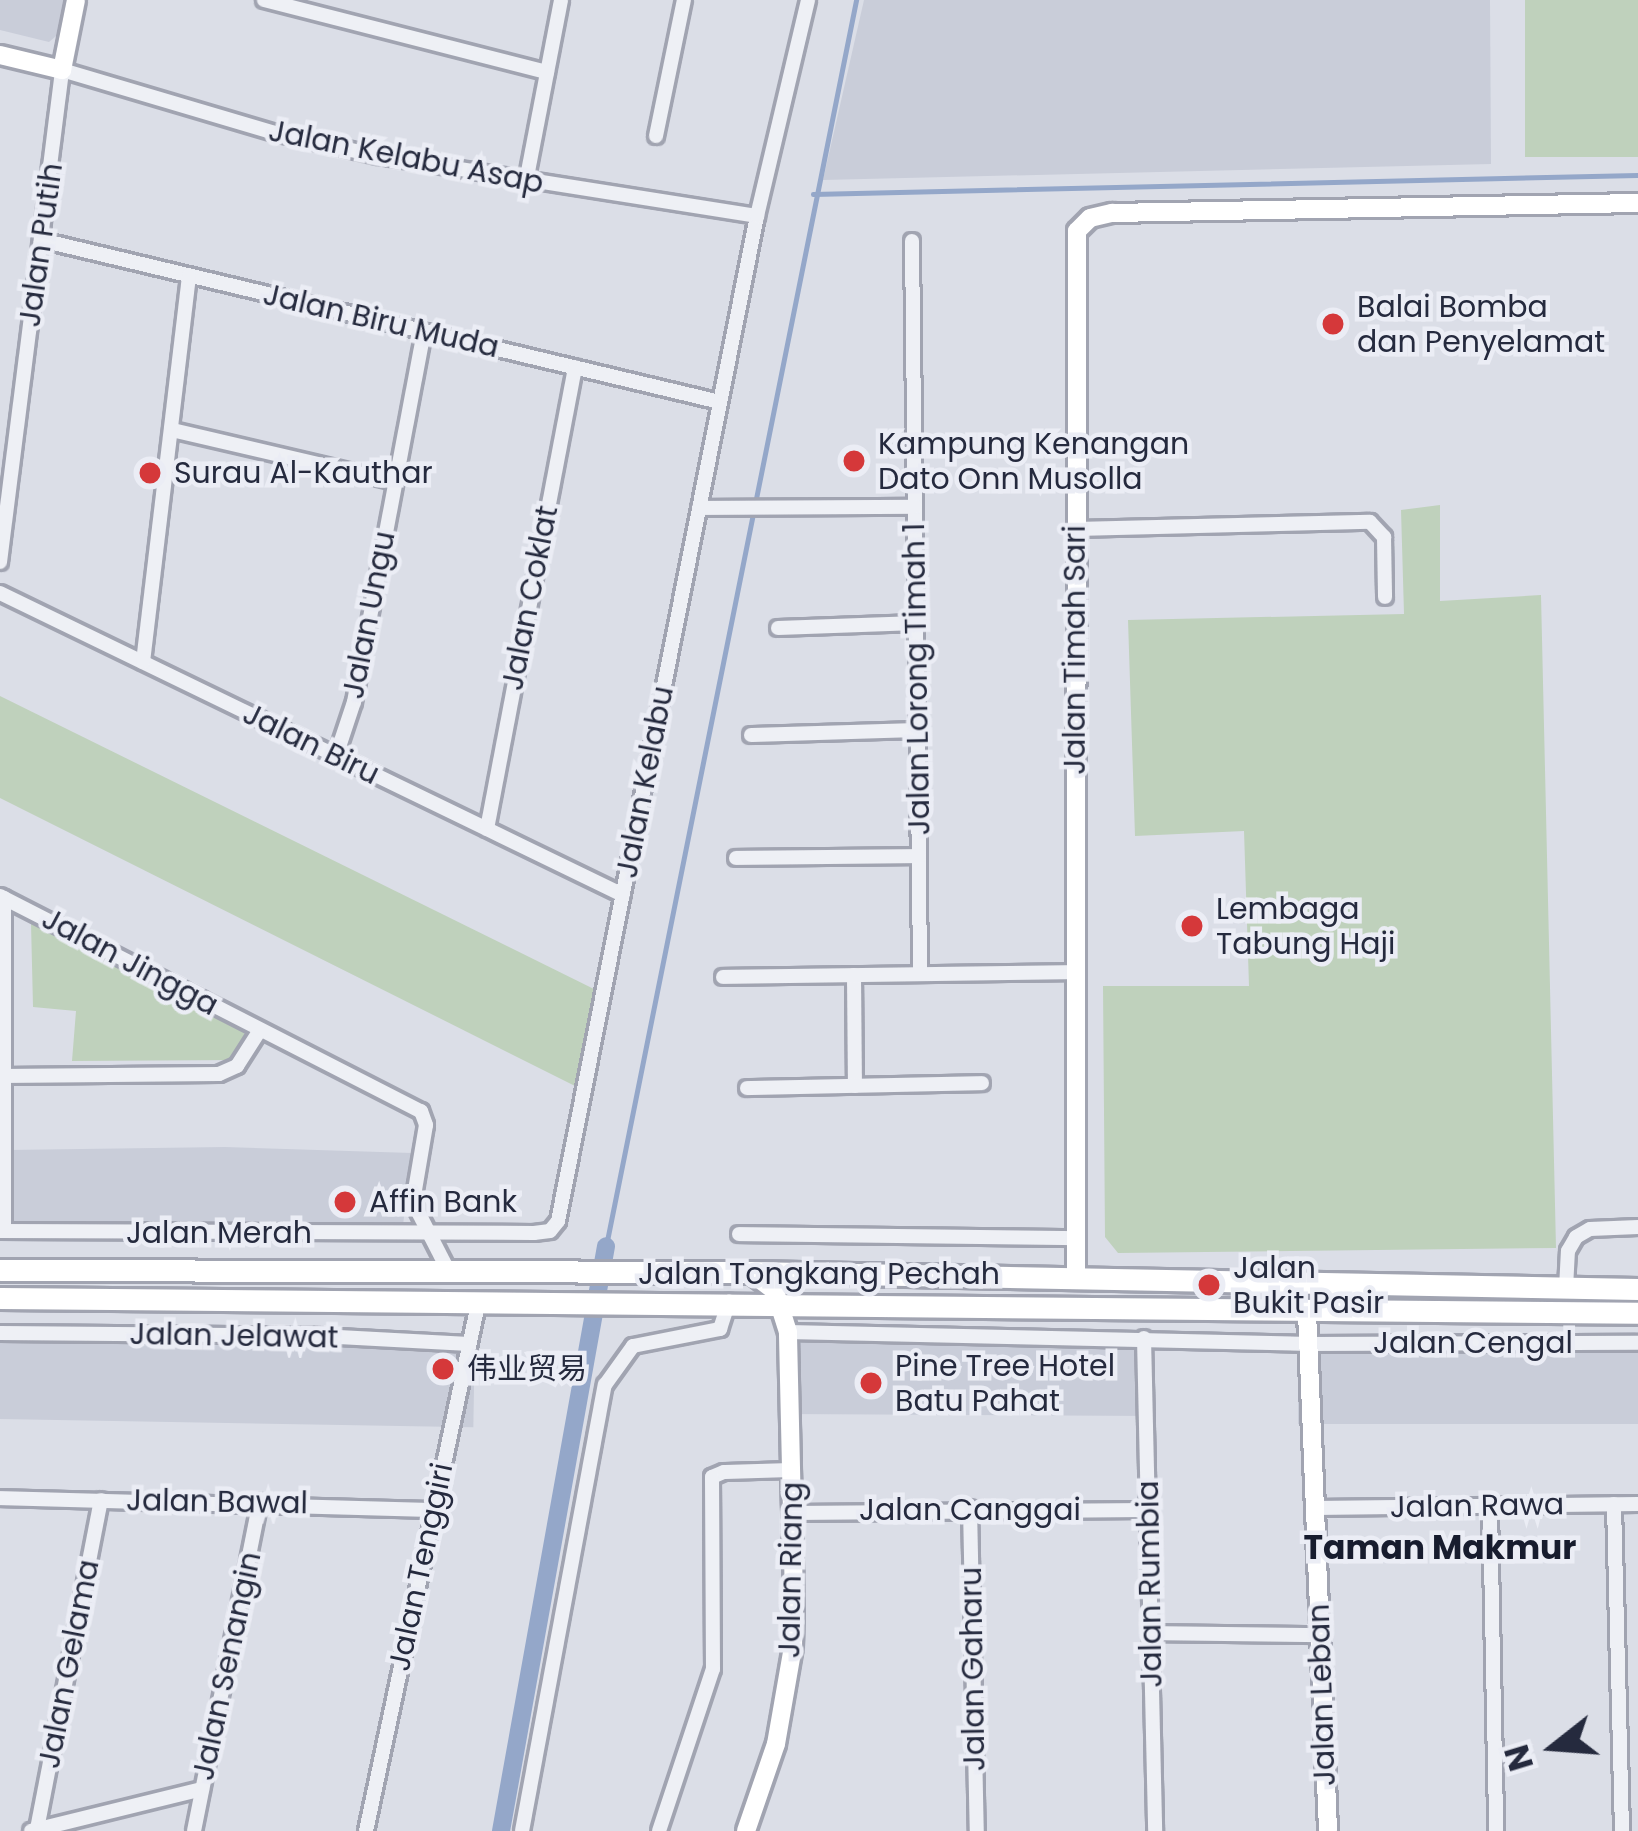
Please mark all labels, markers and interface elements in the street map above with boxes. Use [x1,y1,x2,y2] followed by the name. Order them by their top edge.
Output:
[266,113,546,201] street label: Jalan Kelabu Asap
[12,161,70,329] street label: Jalan Putih
[260,276,502,366] street label: Jalan Biru Muda
[1357,289,1605,360] place label: Balai Bomba dan Penyelamat
[1320,311,1346,337] marker: Balai Bomba dan Penyelamat
[878,426,1189,496] place label: Kampung Kenangan Dato Onn Musolla
[841,448,867,474] marker: Kampung Kenangan Dato Onn Musolla
[174,455,433,491] place label: Surau Al-Kauthar
[137,460,163,486] marker: Surau Al-Kauthar
[494,503,566,693] street label: Jalan Coklat
[896,522,938,836] street label: Jalan Lorong Timah 1
[1057,525,1093,775] street label: Jalan Timah Sari
[335,528,403,702] street label: Jalan Ungu
[609,683,681,881] street label: Jalan Kelabu
[237,696,385,792] street label: Jalan Biru
[1216,891,1395,962] place label: Lembaga Tabung Haji
[36,900,224,1024] street label: Jalan Jingga
[1179,913,1205,939] marker: Lembaga Tabung Haji
[369,1184,517,1220] place label: Affin Bank
[332,1189,358,1215] marker: Affin Bank
[126,1215,312,1251] street label: Jalan Merah
[1233,1250,1384,1320] place label: Jalan Bukit Pasir
[638,1256,1000,1292] street label: Jalan Tongkang Pechah
[1196,1272,1222,1298] marker: Jalan Bukit Pasir
[129,1316,339,1356] street label: Jalan Jelawat
[1373,1325,1573,1361] street label: Jalan Cengal
[895,1348,1115,1418] place label: Pine Tree Hotel Batu Pahat
[467,1351,587,1387] place label: 伟业贸易
[430,1356,456,1382] marker: 伟业贸易
[858,1370,884,1396] marker: Pine Tree Hotel Batu Pahat
[381,1460,461,1674] street label: Jalan Tenggiri
[1130,1480,1170,1688] street label: Jalan Rumbia
[771,1481,811,1659] street label: Jalan Riang
[126,1482,308,1522] street label: Jalan Bawal
[1389,1486,1565,1526] street label: Jalan Rawa
[859,1492,1081,1528] street label: Jalan Canggai
[1304,1528,1576,1568] district label: Taman Makmur
[185,1548,269,1784] street label: Jalan Senangin
[31,1557,107,1771] street label: Jalan Gelama
[953,1566,993,1772] street label: Jalan Gaharu
[1301,1603,1343,1787] street label: Jalan Leban
[1494,1687,1614,1807] north arrow
[1493,1739,1545,1776] text: N

